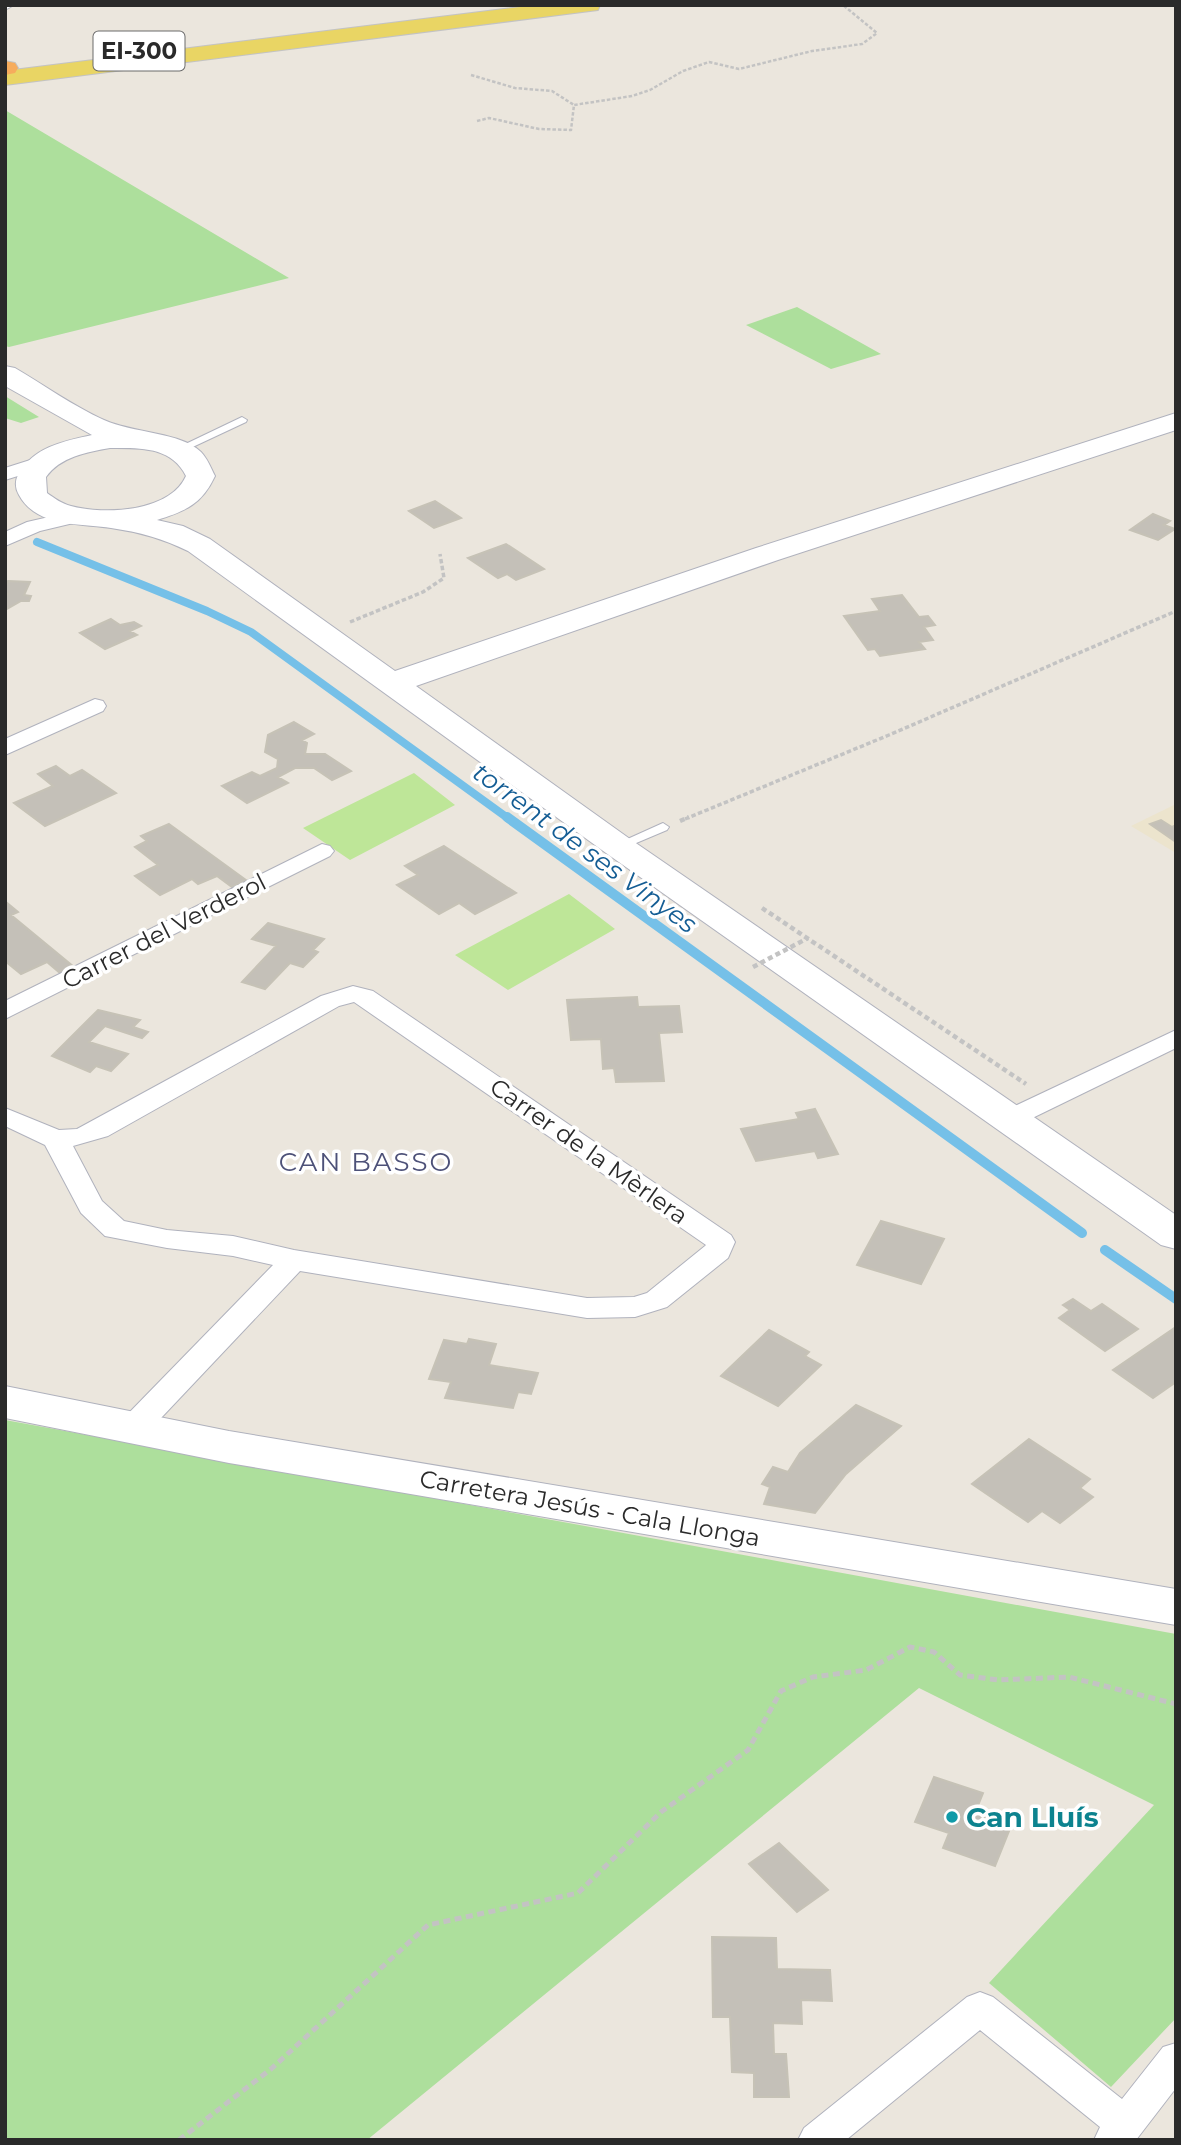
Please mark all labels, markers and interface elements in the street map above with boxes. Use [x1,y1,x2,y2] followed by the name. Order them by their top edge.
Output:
[94,32,184,70] road number: EI-300
[467,756,704,940] water label: torrent de ses Vinyes
[57,867,271,995] street label: Carrer del Verderol
[485,1072,693,1230] street label: Carrer de la Mèrlera
[279,1146,453,1178] district label: CAN BASSO
[417,1464,763,1552] street label: Carretera Jesús - Cala Llonga
[966,1800,1099,1834] place label: Can Lluís
[944,1809,960,1825] marker: Can Lluís

